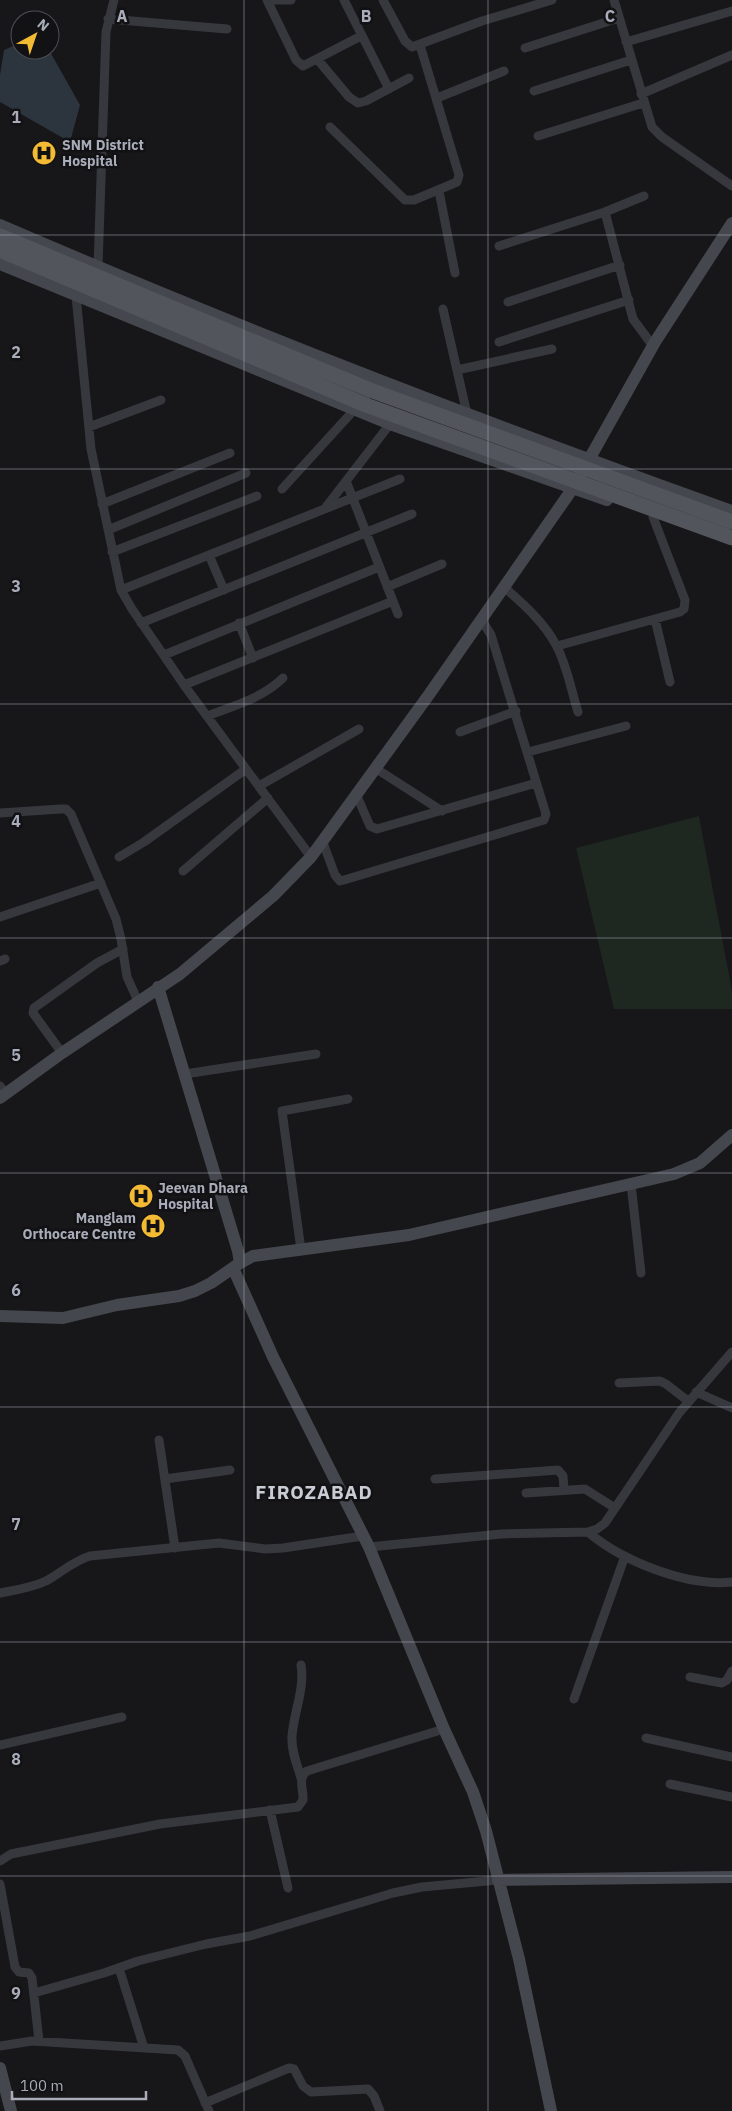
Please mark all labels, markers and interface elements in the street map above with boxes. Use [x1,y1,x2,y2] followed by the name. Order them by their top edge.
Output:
[117,6,128,26] text: A
[361,6,372,26] text: B
[605,6,615,26] text: C
[10,10,60,60] north arrow
[34,15,53,35] text: N
[11,107,21,127] text: 1
[62,136,144,170] place label: SNM District Hospital
[31,140,57,166] hospital icon: SNM District Hospital
[11,342,21,362] text: 2
[11,576,21,596] text: 3
[11,811,21,831] text: 4
[11,1045,21,1065] text: 5
[158,1179,248,1213] place label: Jeevan Dhara Hospital
[128,1183,154,1209] hospital icon: Jeevan Dhara Hospital
[23,1209,136,1243] place label: Manglam Orthocare Centre
[140,1213,166,1239] hospital icon: Manglam Orthocare Centre
[11,1280,21,1300] text: 6
[255,1480,373,1504] district label: FIROZABAD
[11,1514,21,1534] text: 7
[11,1749,21,1769] text: 8
[11,1983,21,2003] text: 9
[12,2068,146,2100] scale bar
[20,2076,64,2095] text: 100 m

